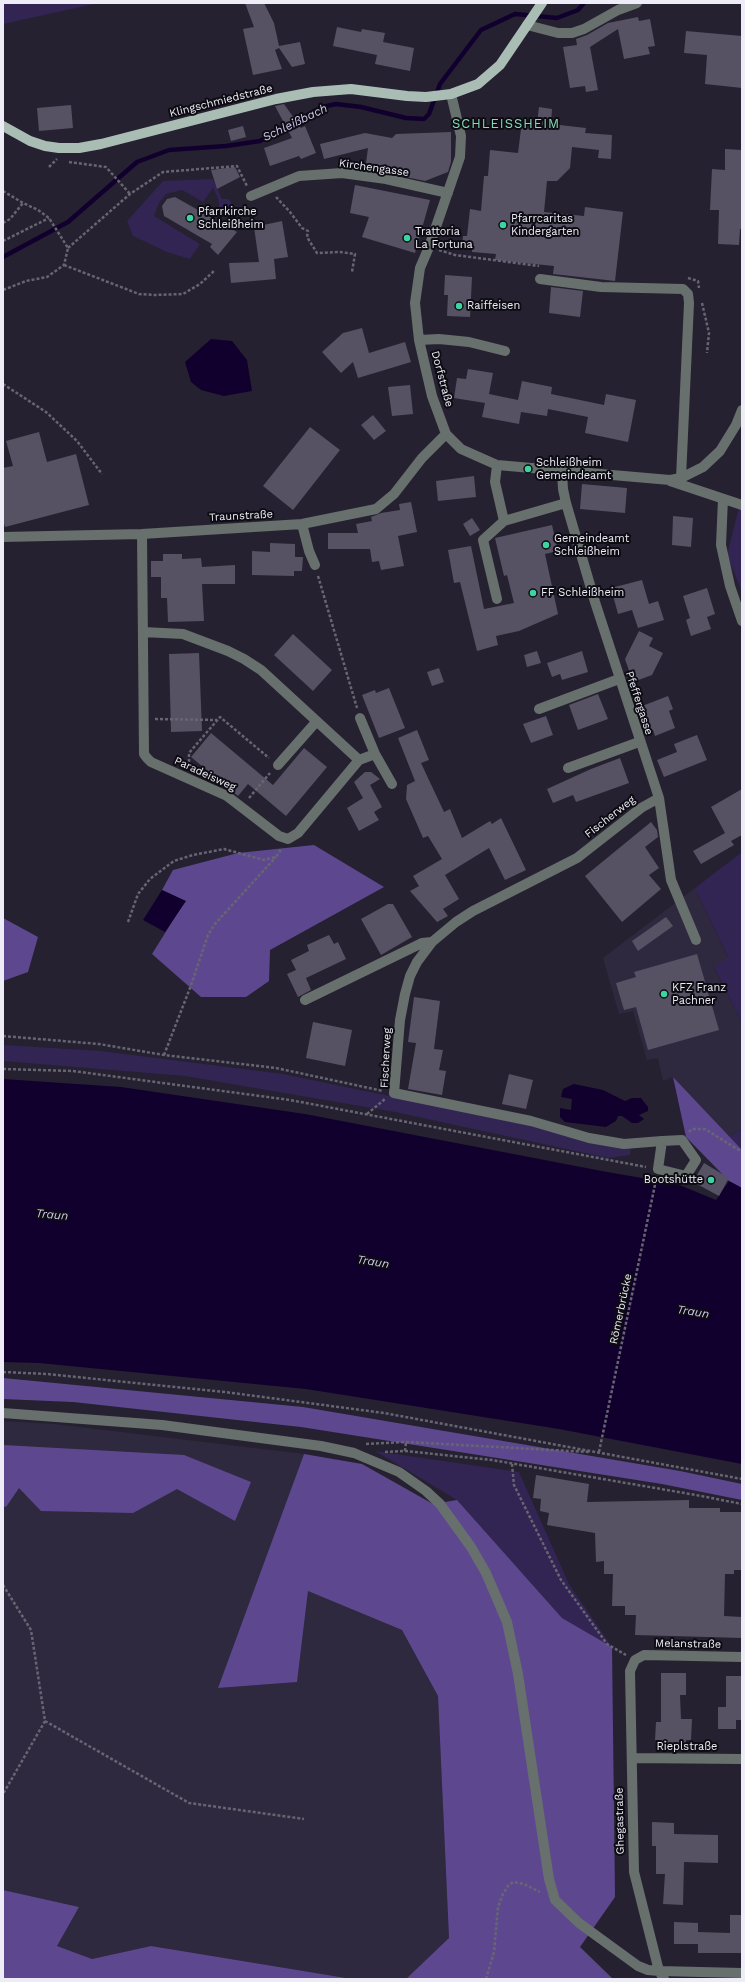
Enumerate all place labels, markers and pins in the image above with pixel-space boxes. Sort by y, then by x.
place label: Pfarrkirche Schleißheim [198,205,264,231]
place label: Pfarrcaritas Kindergarten [511,212,579,238]
marker: Pfarrkirche Schleißheim [185,213,195,223]
marker: Pfarrcaritas Kindergarten [498,220,508,230]
place label: Trattoria La Fortuna [415,225,473,251]
marker: Trattoria La Fortuna [402,233,412,243]
place label: Raiffeisen [467,299,520,313]
marker: Raiffeisen [454,301,464,311]
place label: Schleißheim Gemeindeamt [536,456,611,482]
marker: Schleißheim Gemeindeamt [523,464,533,474]
place label: Gemeindeamt Schleißheim [554,532,629,558]
marker: Gemeindeamt Schleißheim [541,540,551,550]
place label: FF Schleißheim [541,586,624,600]
marker: FF Schleißheim [528,588,538,598]
place label: KFZ Franz Pachner [672,981,726,1007]
marker: KFZ Franz Pachner [659,989,669,999]
place label: Bootshütte [644,1173,703,1187]
marker: Bootshütte [706,1175,716,1185]

